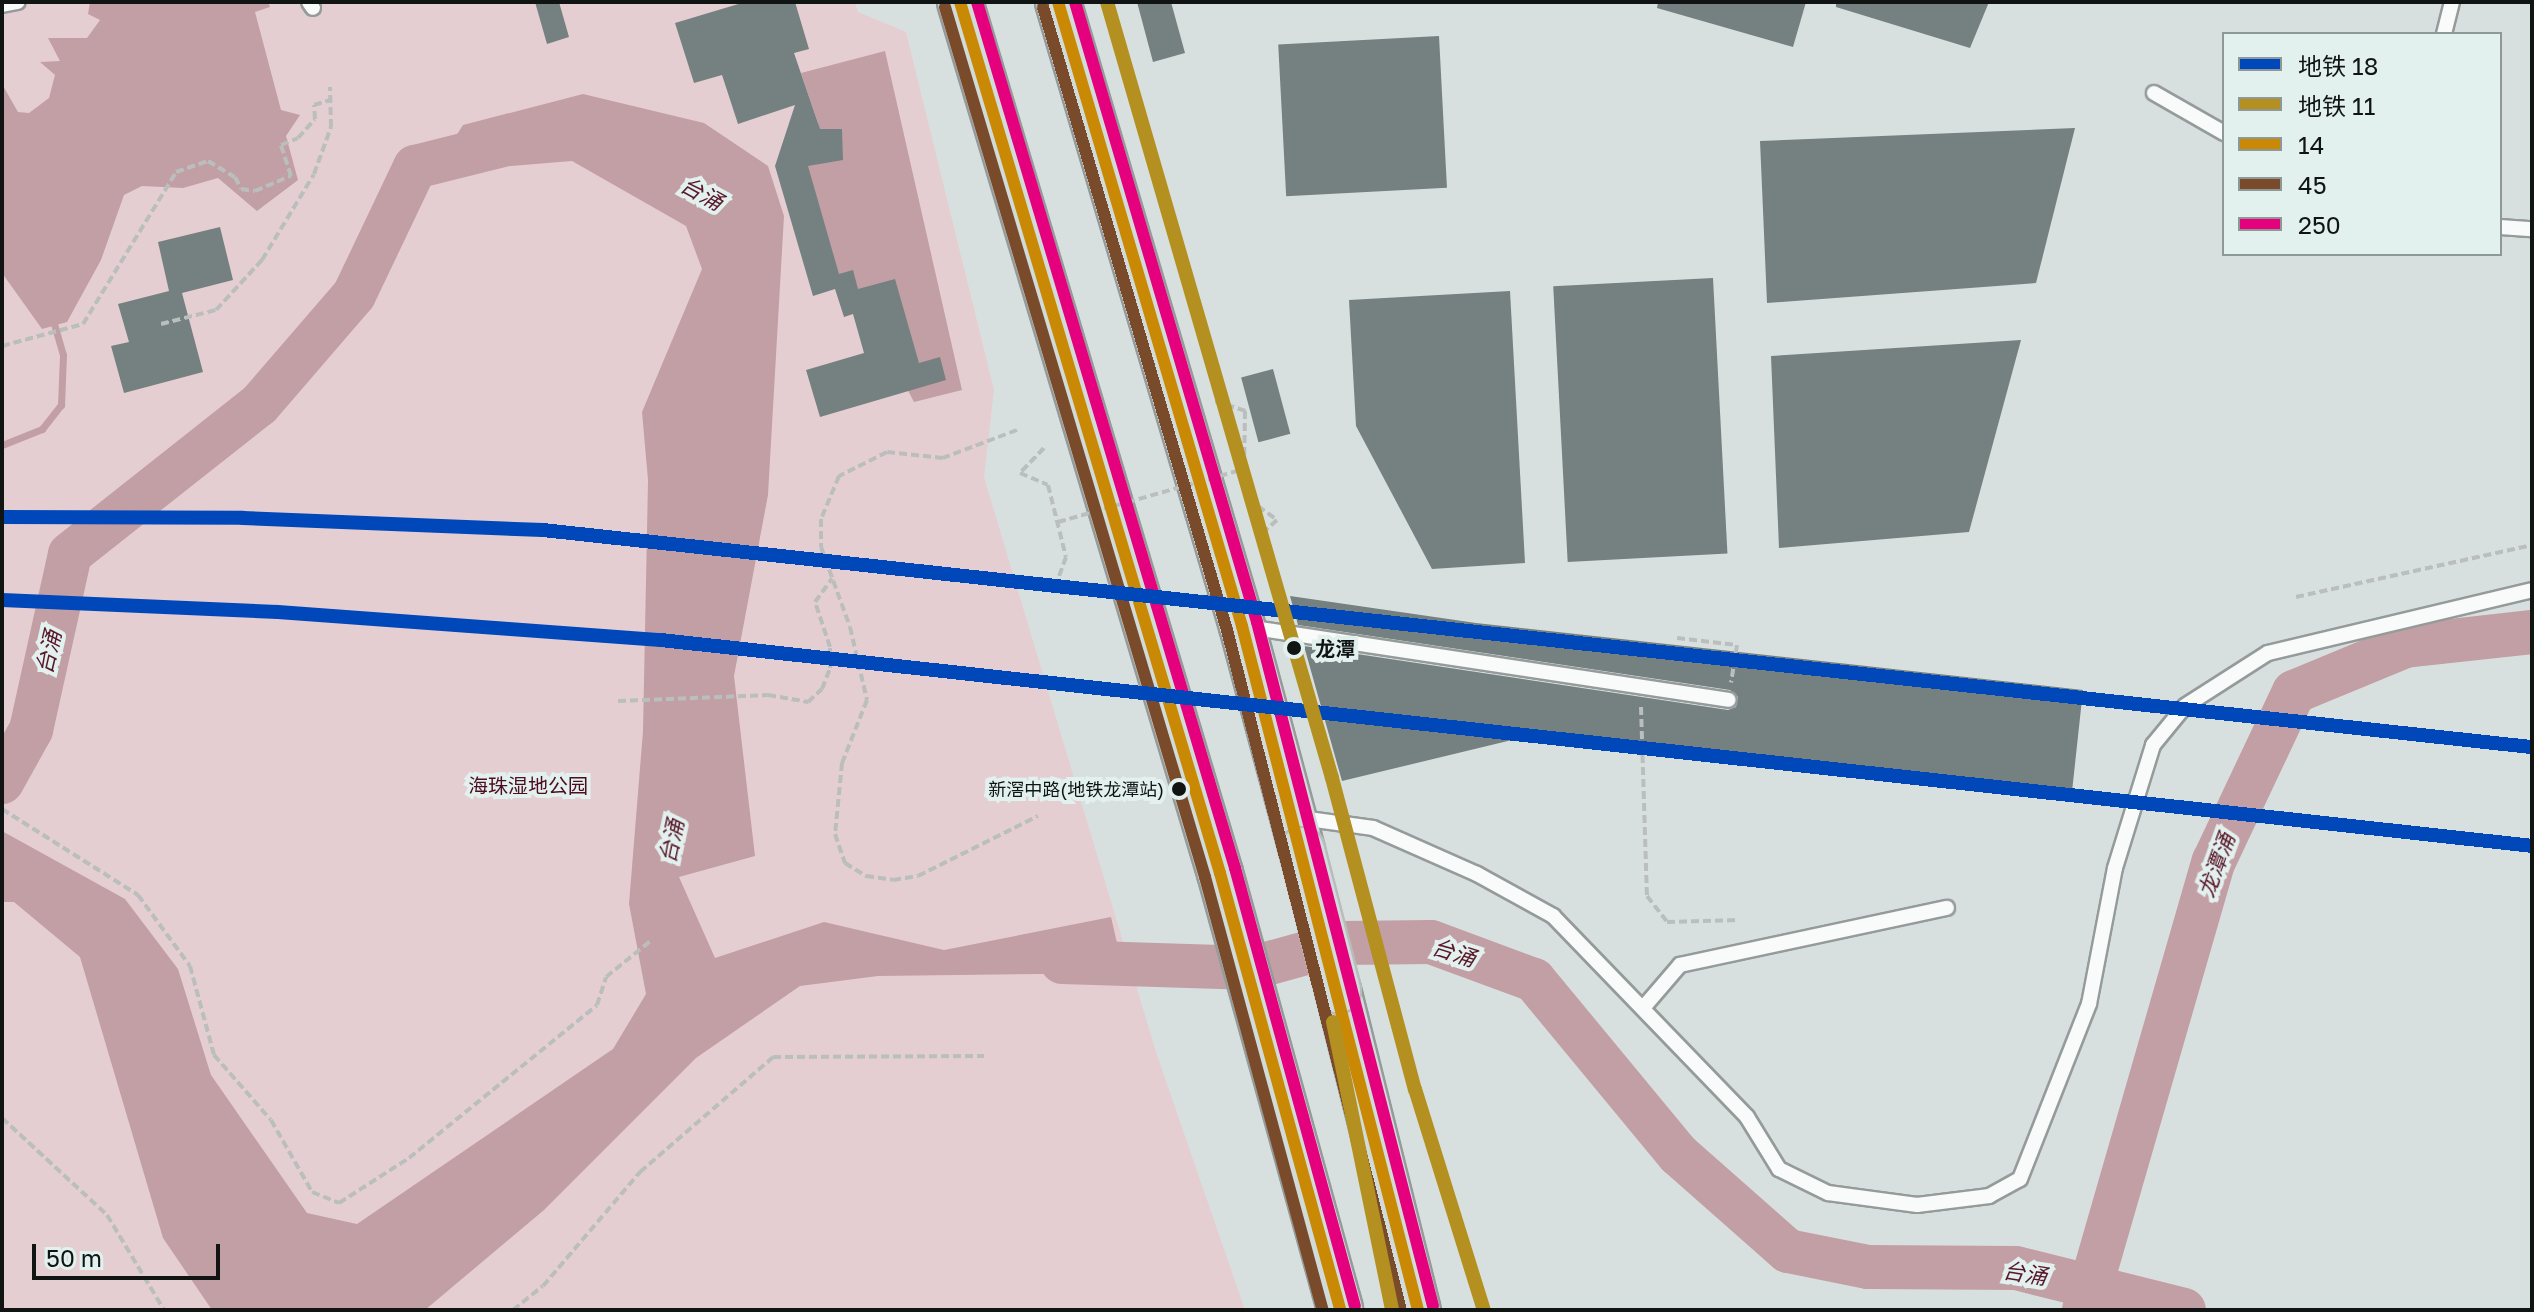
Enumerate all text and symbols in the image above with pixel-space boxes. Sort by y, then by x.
legend [2222,32,2502,256]
text: 地铁 18 [2298,51,2378,80]
text: 地铁 11 [2298,91,2375,120]
text: 14 [2298,130,2324,159]
text: 45 [2298,170,2327,199]
water label: 台涌 [676,171,728,215]
text: 250 [2298,210,2341,239]
water label: 台涌 [30,628,66,676]
marker: 龙潭 [1280,634,1308,662]
place label: 龙潭 [1315,636,1355,660]
park label: 海珠湿地公园 [468,773,588,797]
place label: 新滘中路(地铁龙潭站) [988,778,1164,800]
marker: 新滘中路(地铁龙潭站) [1171,781,1187,797]
water label: 台涌 [654,817,688,865]
water label: 龙潭涌 [2192,829,2240,901]
water label: 台涌 [1429,933,1479,971]
scale bar [36,1228,224,1278]
text: 50 m [46,1243,102,1272]
water label: 台涌 [2001,1257,2049,1289]

